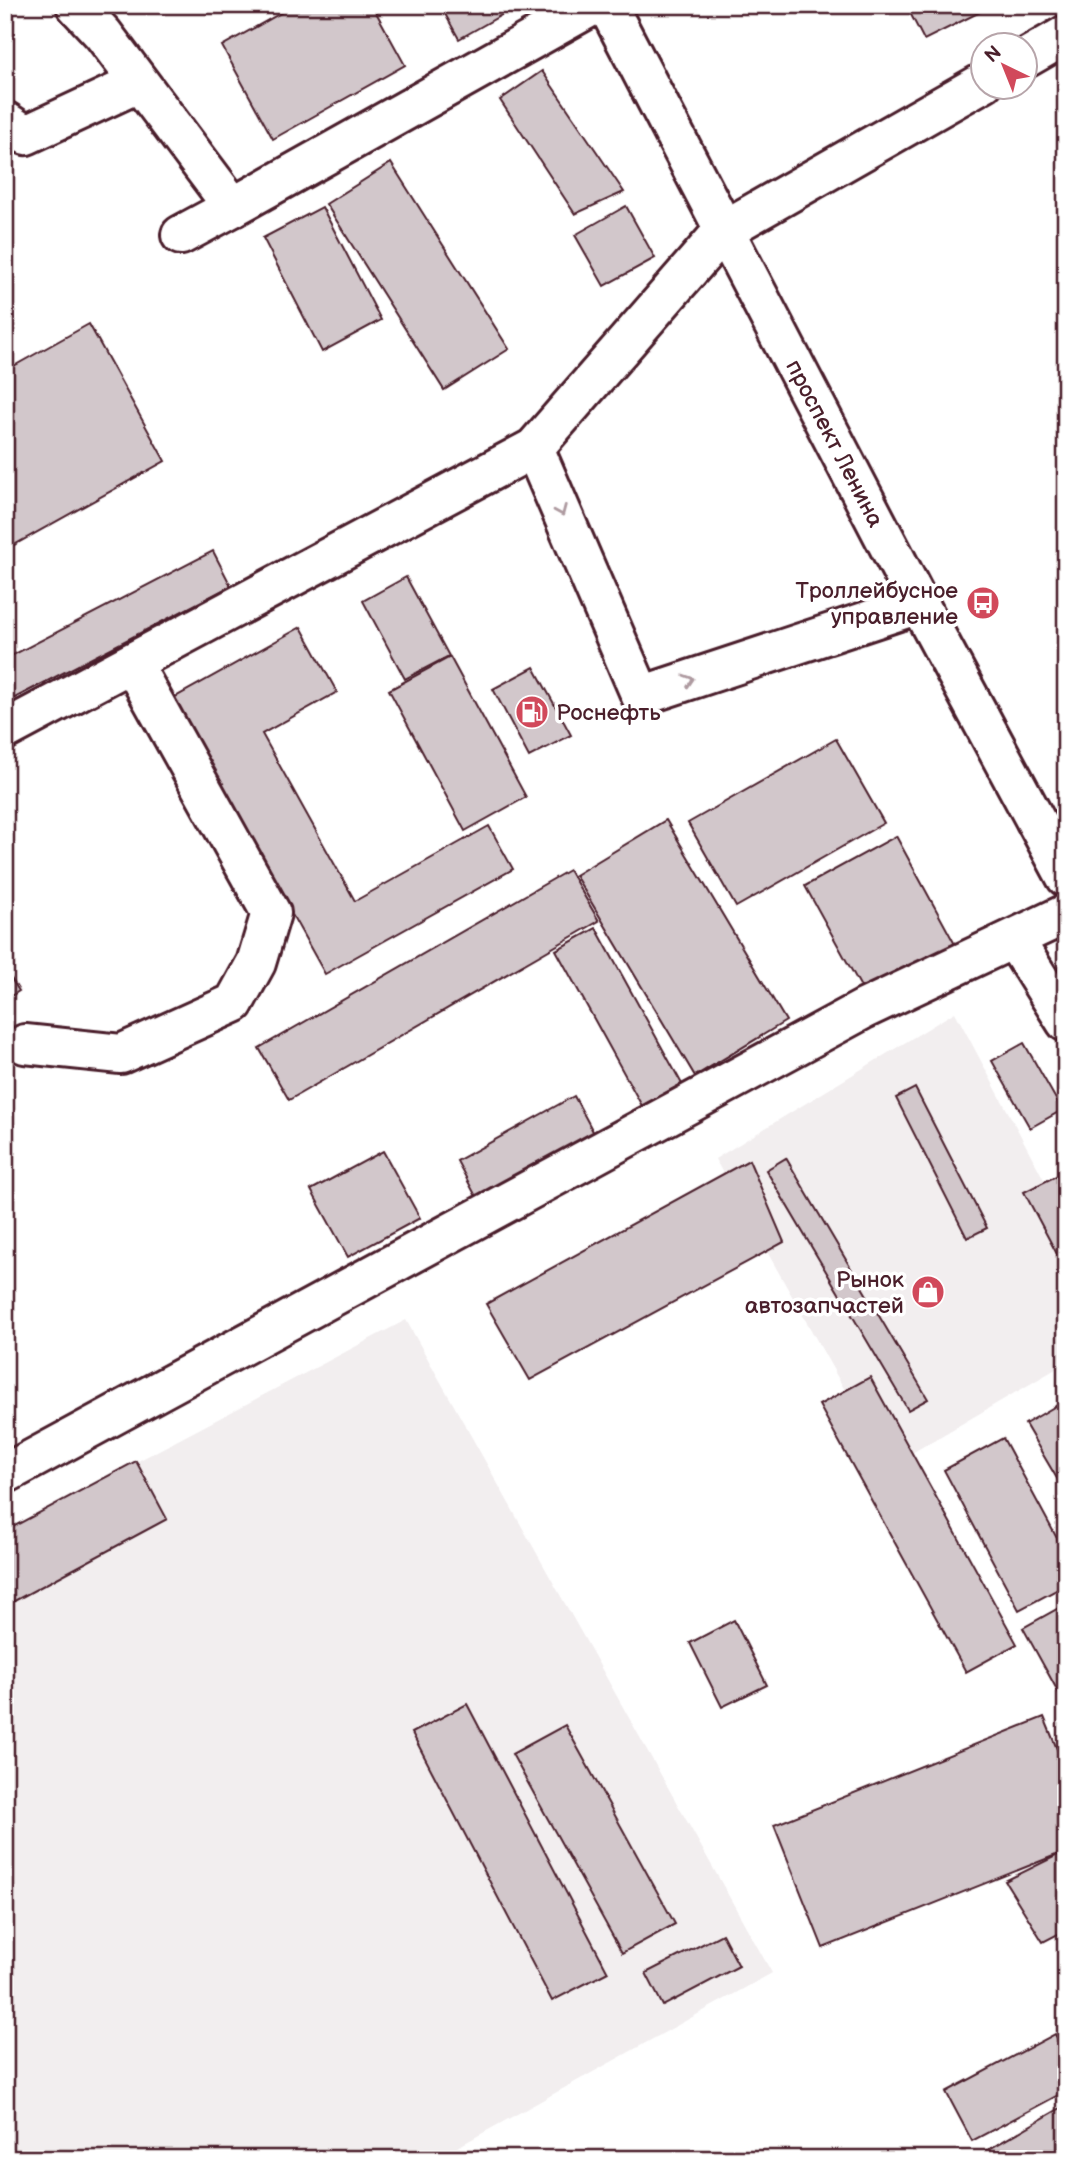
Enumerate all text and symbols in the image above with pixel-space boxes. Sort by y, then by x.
north arrow [970,32,1040,102]
text: N [980,41,1006,68]
street label: проспект Ленина [779,355,890,532]
one-way arrow [553,504,567,516]
place label: Троллейбусное управление [795,577,958,631]
bus stop icon: Троллейбусное управление [964,584,1002,622]
one-way arrow [682,674,695,688]
fuel station icon: Роснефть [513,693,551,731]
place label: Роснефть [556,699,661,727]
place label: Рынок автозапчастей [745,1266,905,1320]
shop icon: Рынок автозапчастей [909,1273,947,1311]

